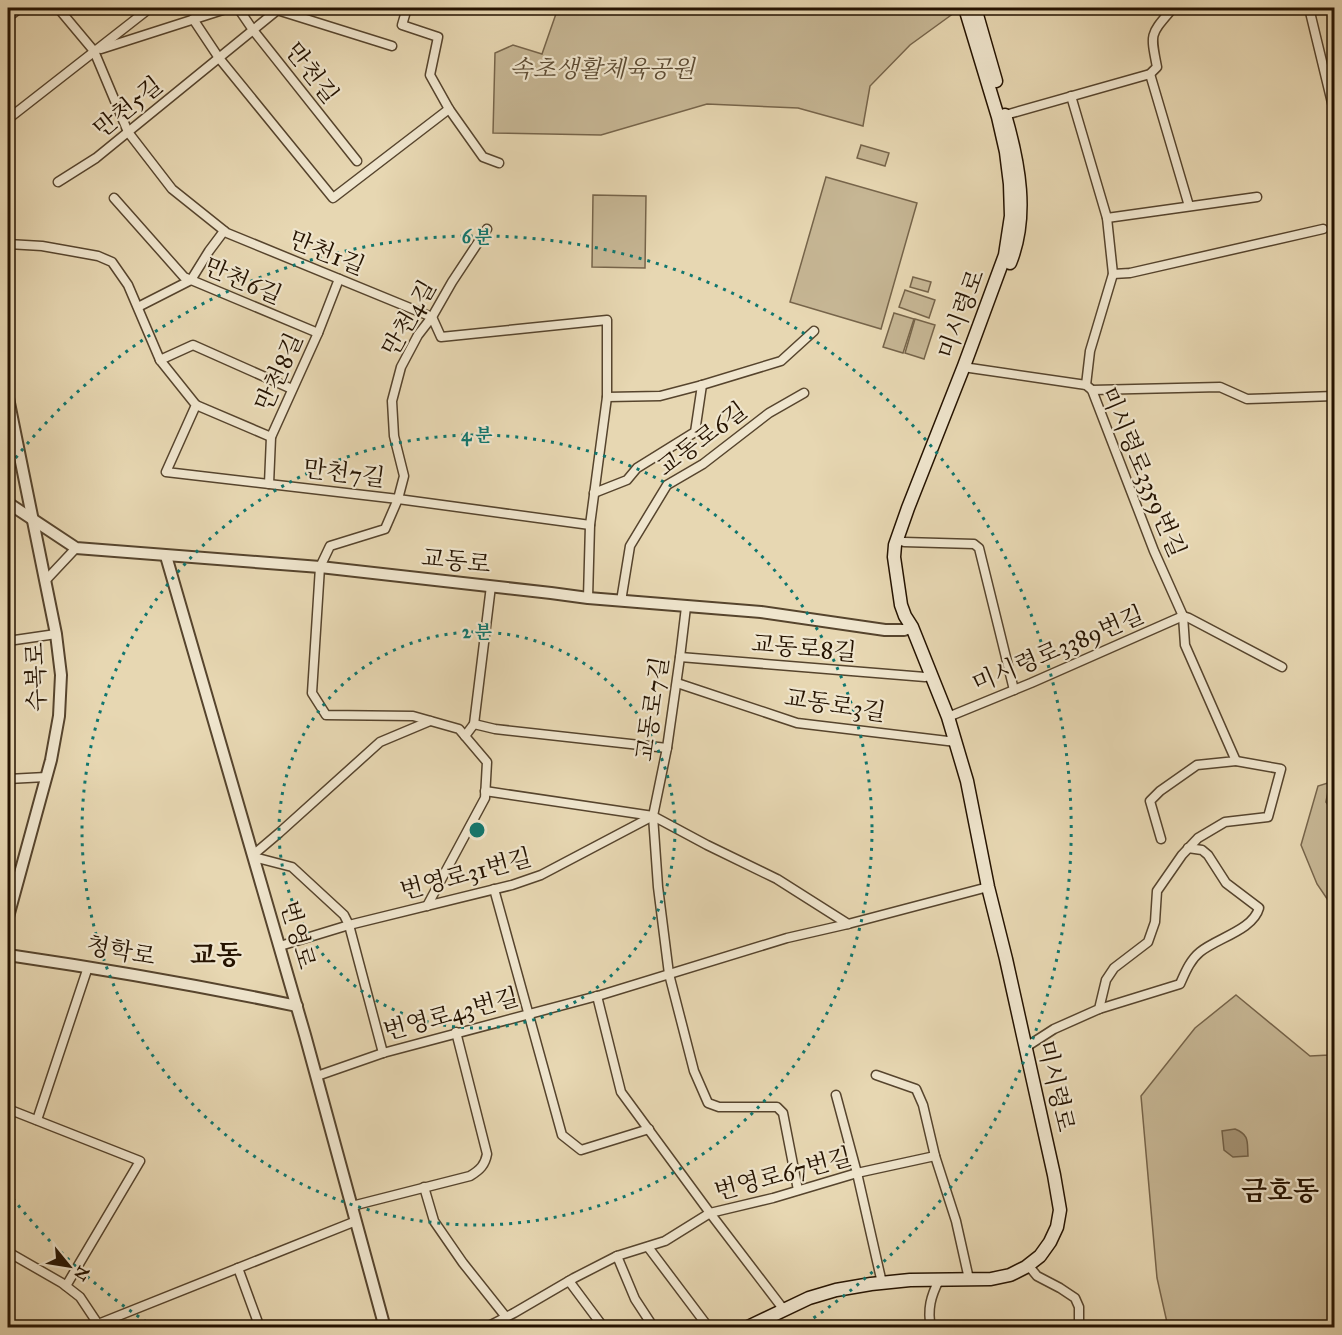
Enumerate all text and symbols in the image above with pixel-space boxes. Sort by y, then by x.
street label: 만천길 [279,36,345,110]
park label: 속초생활체육공원 [509,54,697,84]
street label: 만천5길 [87,70,169,144]
street label: 만천1길 [285,224,369,282]
text: 6 분 [462,226,493,248]
street label: 만천6길 [199,251,287,311]
street label: 미시령로 [931,265,991,363]
street label: 만천4길 [375,275,443,361]
street label: 만천8길 [249,328,309,416]
street label: 미시령로3359번길 [1094,382,1192,562]
street label: 교동로6길 [651,395,753,483]
text: 4 분 [461,424,493,447]
street label: 만천7길 [301,453,387,493]
street label: 교동로 [420,542,492,580]
street label: 미시령로3389번길 [967,599,1149,699]
text: 2 분 [462,621,493,643]
street label: 교동로8길 [750,628,858,668]
street label: 수복로 [20,642,52,712]
street label: 교동로7길 [629,655,675,763]
street label: 교동로3길 [782,682,888,728]
centre of rings [467,820,487,840]
street label: 번영로31번길 [397,842,535,906]
street label: 번영로 [274,897,322,973]
street label: 청학로 [84,930,158,972]
district label: 교동 [190,938,242,971]
street label: 번영로43번길 [380,982,522,1046]
street label: 미시령로 [1031,1037,1081,1135]
street label: 번영로67번길 [711,1141,855,1207]
district label: 금호동 [1241,1174,1319,1207]
north arrow [39,1236,99,1296]
text: N [70,1263,93,1284]

